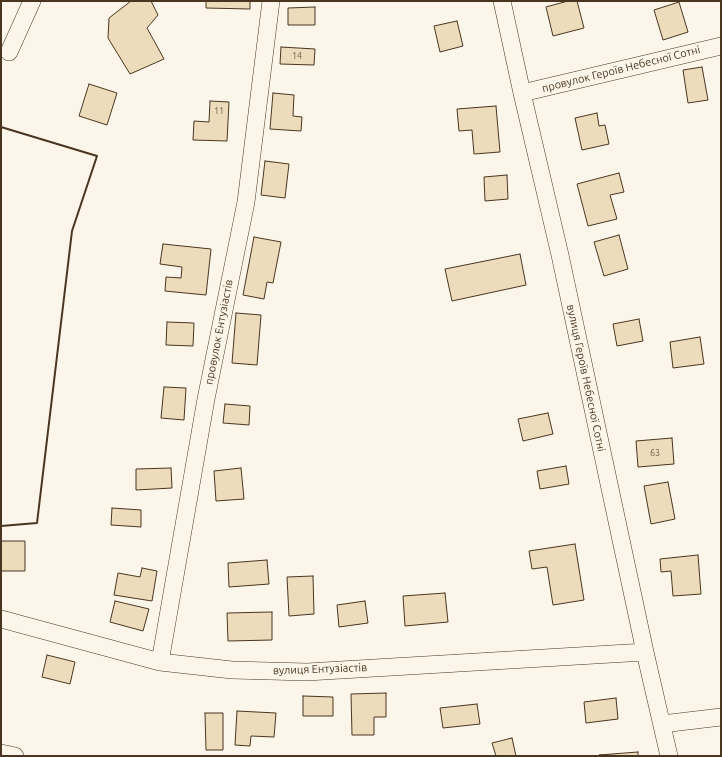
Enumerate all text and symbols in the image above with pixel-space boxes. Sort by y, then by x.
street label: провулок Героїв Небесної Сотні [541,43,701,95]
house number: 14 [292,51,302,61]
house number: 11 [214,106,224,116]
street label: провулок Ентузіастів [202,278,236,386]
street label: вулиця Героїв Небесної Сотні [564,303,608,453]
house number: 63 [650,448,660,458]
street label: вулиця Ентузіастів [273,661,367,677]

